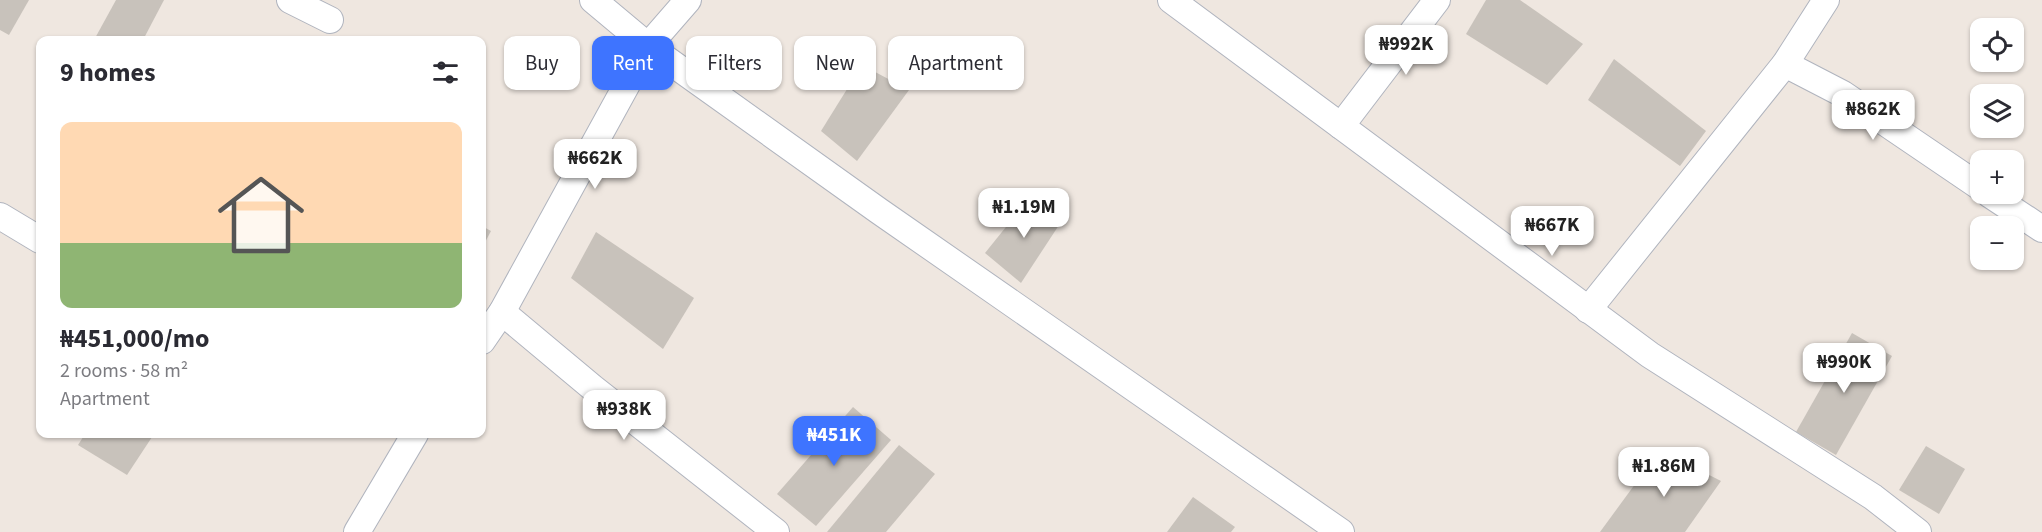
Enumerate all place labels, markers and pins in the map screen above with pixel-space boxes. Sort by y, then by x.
pin: ₦992K [1364,25,1448,76]
pin: ₦862K [1831,90,1915,141]
pin: ₦662K [553,139,637,190]
pin: ₦1.19M [975,188,1073,239]
pin: ₦667K [1510,206,1594,257]
pin: ₦990K [1802,343,1886,394]
pin: ₦938K [582,390,666,441]
pin: ₦451K [792,416,876,467]
pin: ₦1.86M [1615,447,1713,498]

